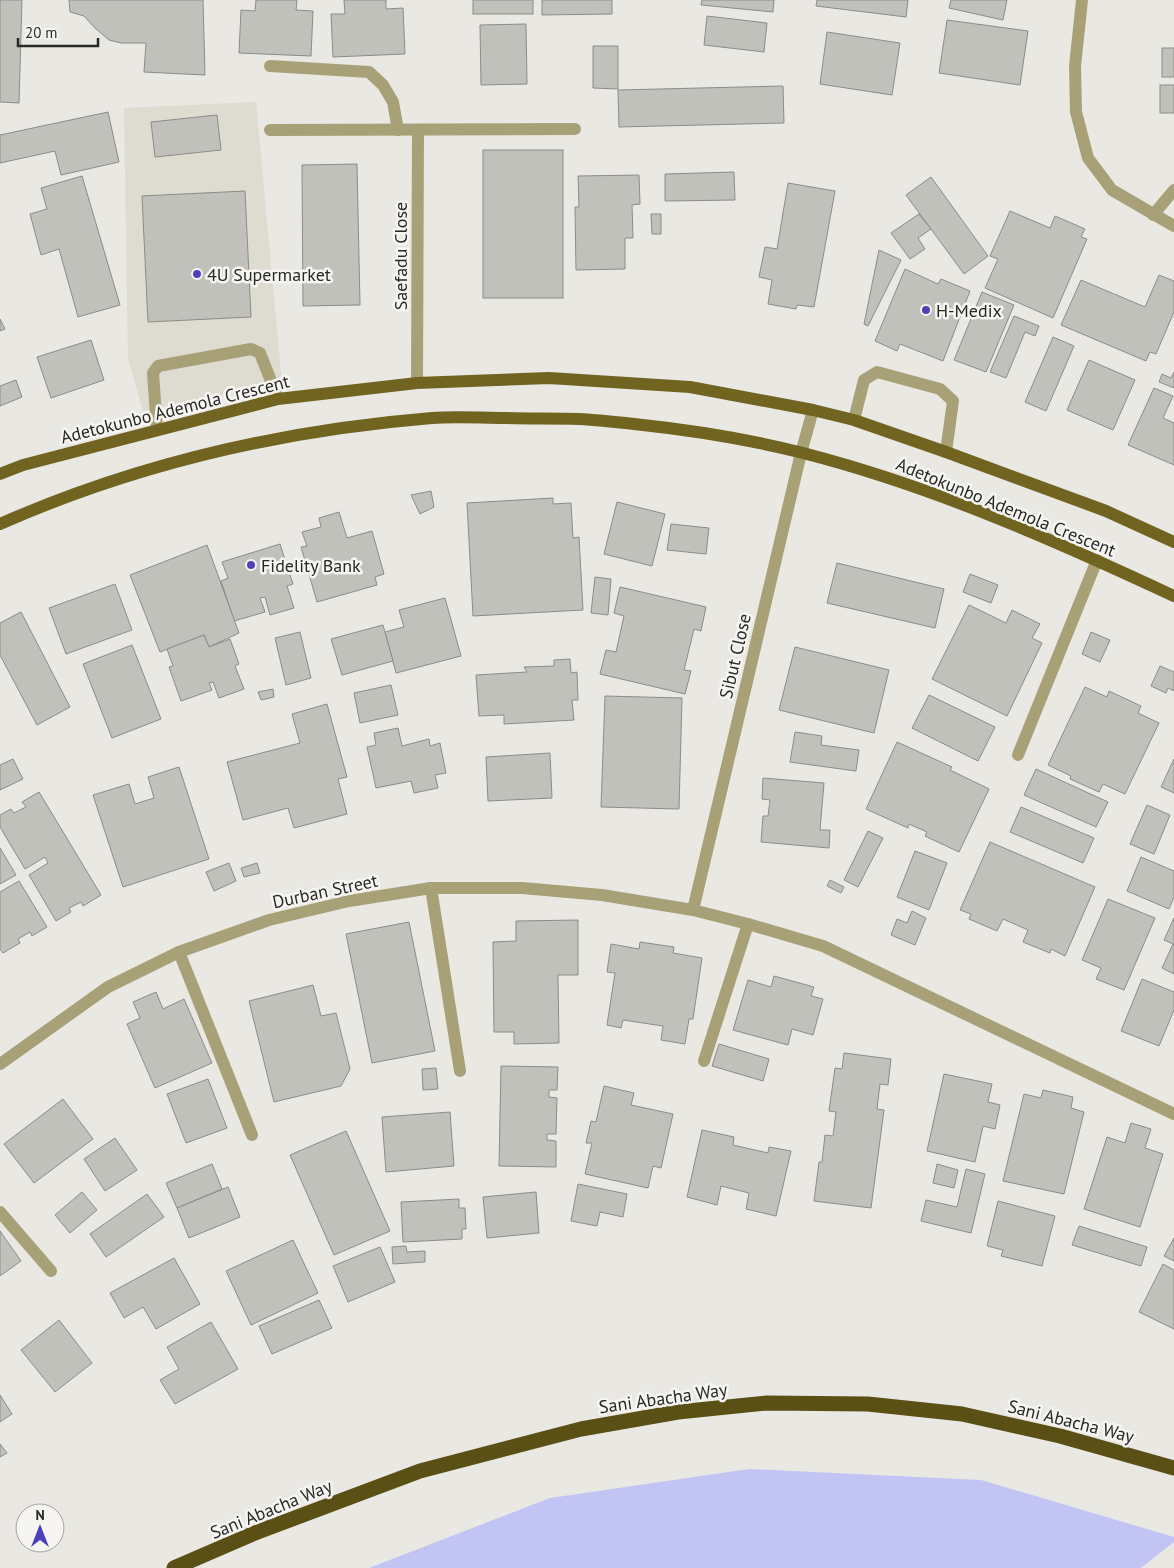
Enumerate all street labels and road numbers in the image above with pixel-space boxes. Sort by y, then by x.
street label: Saefadu Close [389,202,412,310]
street label: Adetokunbo Ademola Crescent [58,369,292,449]
street label: Adetokunbo Ademola Crescent [893,452,1119,562]
street label: Sibut Close [714,611,756,701]
street label: Durban Street [270,869,380,913]
street label: Sani Abacha Way [597,1378,729,1418]
street label: Sani Abacha Way [1005,1394,1137,1448]
street label: Sani Abacha Way [207,1474,336,1544]

